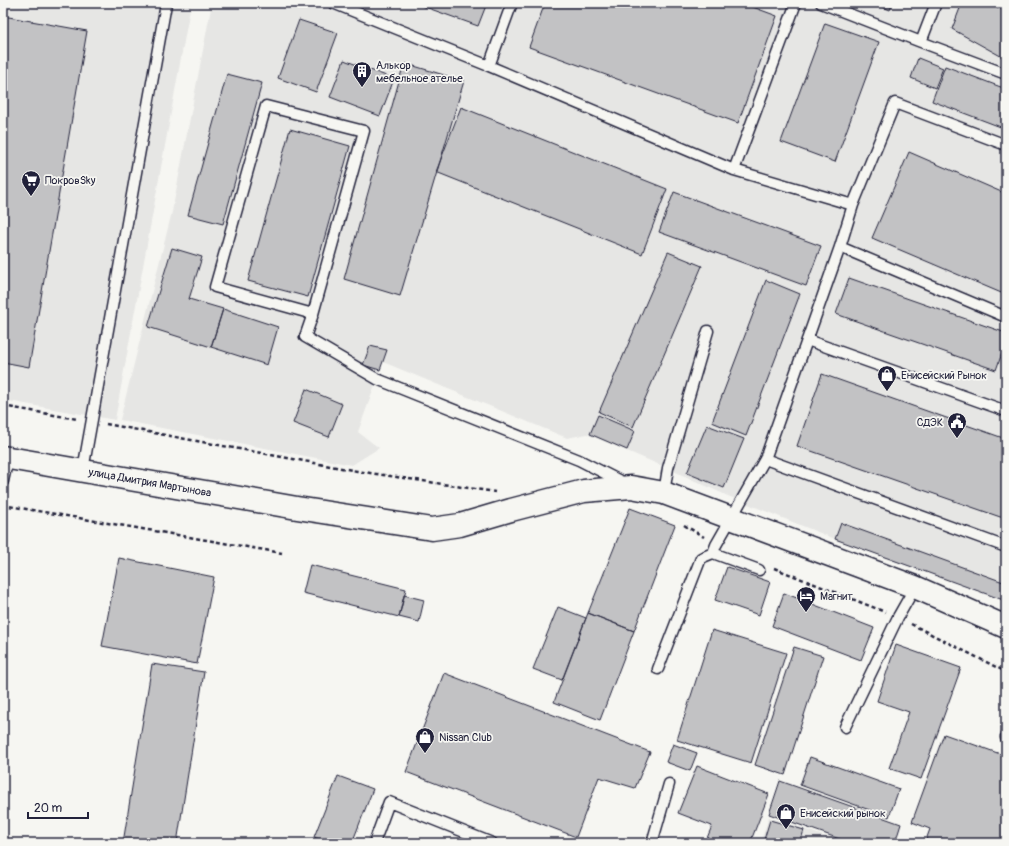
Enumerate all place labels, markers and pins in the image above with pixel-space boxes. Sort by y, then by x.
place label: Алькор мебельное ателье [376,59,463,85]
building icon: Алькор мебельное ателье [351,60,373,88]
supermarket icon: ПокровSky [20,169,42,197]
place label: ПокровSky [45,174,96,187]
shop icon: Енисейский Рынок [876,364,898,392]
place label: Енисейский Рынок [901,369,987,382]
public building icon: СДЭК [946,411,968,439]
place label: СДЭК [917,416,943,429]
hotel icon: Магнит [795,585,817,613]
place label: Магнит [820,590,853,603]
shop icon: Nissan Club [414,726,436,754]
place label: Nissan Club [439,731,492,744]
shop icon: Енисейский рынок [775,802,797,830]
place label: Енисейский рынок [800,807,886,820]

